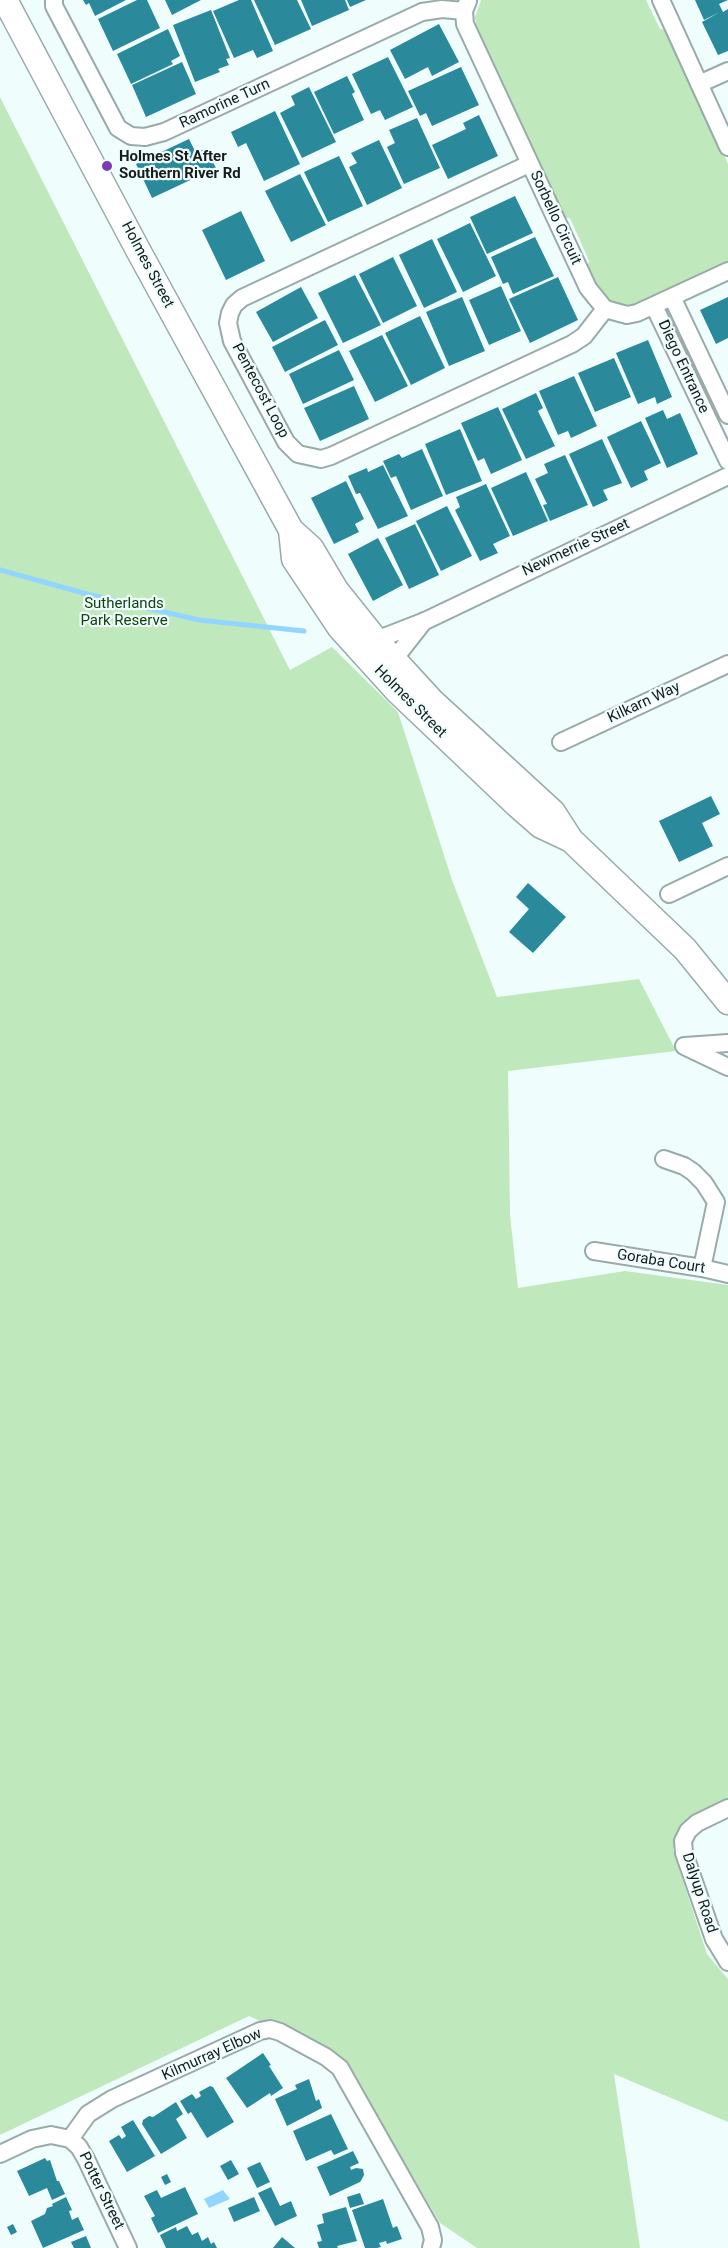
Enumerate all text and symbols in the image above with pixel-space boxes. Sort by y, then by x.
street label: Ramorine Turn [177,75,273,133]
place label: Holmes St After Southern River Rd [119,148,241,183]
marker: Holmes St After Southern River Rd [100,159,114,173]
street label: Sorbello Circuit [525,168,585,268]
street label: Holmes Street [117,219,177,311]
street label: Diego Entrance [654,317,712,417]
street label: Pentecost Loop [227,340,293,442]
street label: Newmerrie Street [520,515,632,581]
park label: Sutherlands Park Reserve [80,595,168,630]
street label: Holmes Street [370,662,450,742]
street label: Kilkarn Way [605,678,683,728]
street label: Goraba Court [616,1246,706,1278]
street label: Dalyup Road [678,1850,720,1936]
street label: Kilmurray Elbow [159,2025,265,2085]
street label: Potter Street [74,2149,128,2233]

